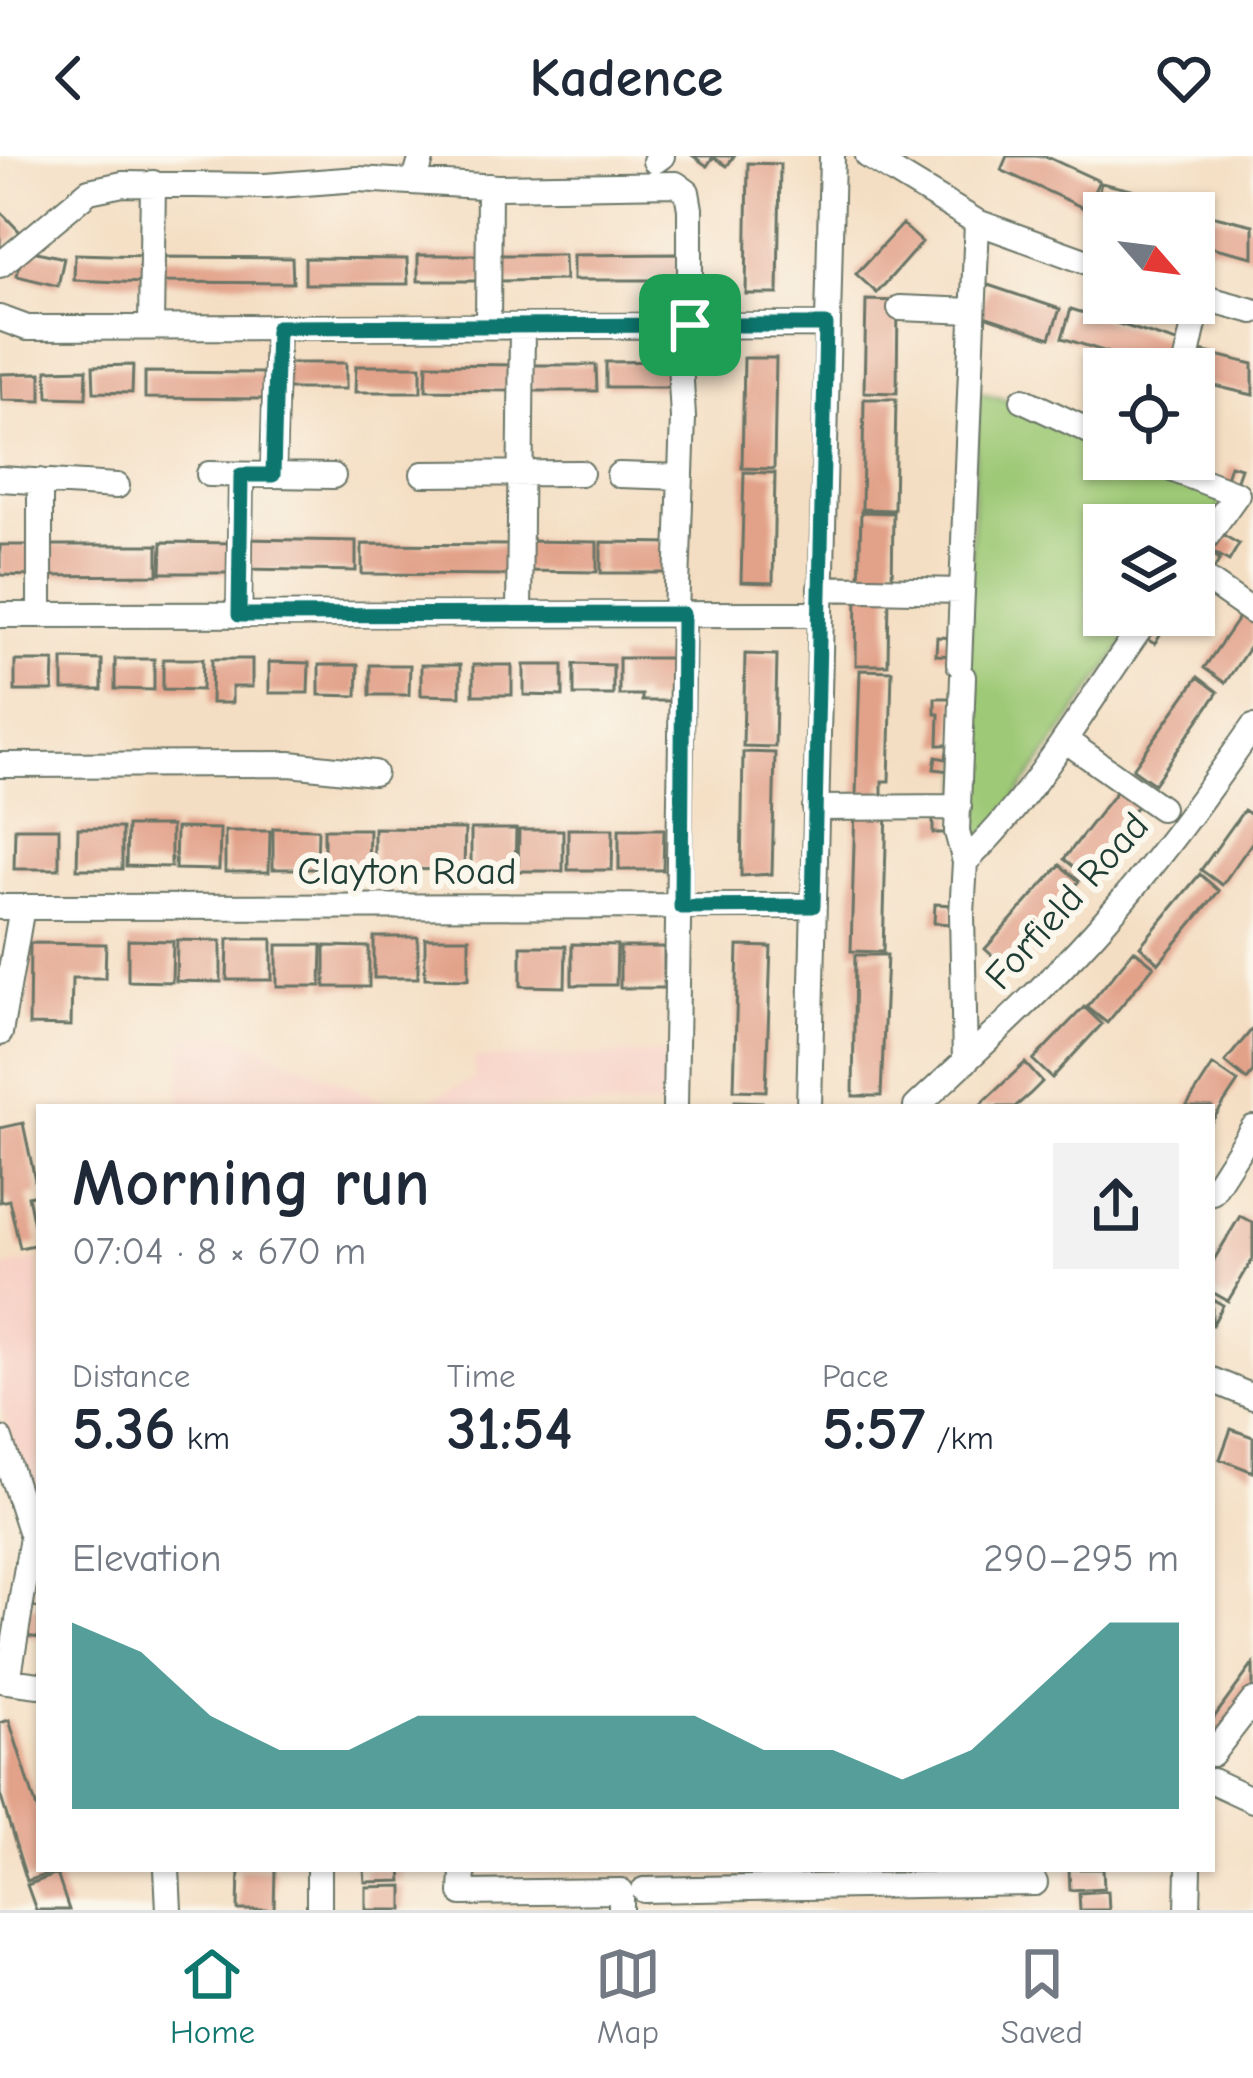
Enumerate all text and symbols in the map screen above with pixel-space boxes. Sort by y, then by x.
icon: back [36,45,102,111]
icon: heart [1151,45,1217,111]
text: Kadence [530,47,723,110]
north arrow [1083,192,1215,324]
map controls [1083,192,1215,636]
pin [639,274,741,376]
icon: arrive [657,292,723,358]
button: locate [1083,348,1215,480]
button: layers [1083,504,1215,636]
street label: Forfield Road [976,803,1158,999]
street label: Clayton Road [297,849,517,894]
button: share [1053,1143,1179,1269]
text: Morning run [72,1146,430,1222]
text: 07:04 · 8 × 670 m [72,1229,366,1274]
text: Distance [72,1357,190,1395]
text: Time [447,1357,516,1395]
text: Pace [822,1357,889,1395]
text: 5.36 [72,1395,176,1464]
text: 31:54 [447,1395,573,1464]
text: 5:57 [822,1395,925,1464]
text: km [176,1419,230,1457]
text: /km [925,1419,994,1457]
text: Elevation [72,1536,221,1581]
text: 290–295 m [983,1536,1179,1581]
tab: Home [170,1941,255,2051]
tab: Map [595,1941,661,2051]
tab: Saved [1001,1941,1083,2051]

